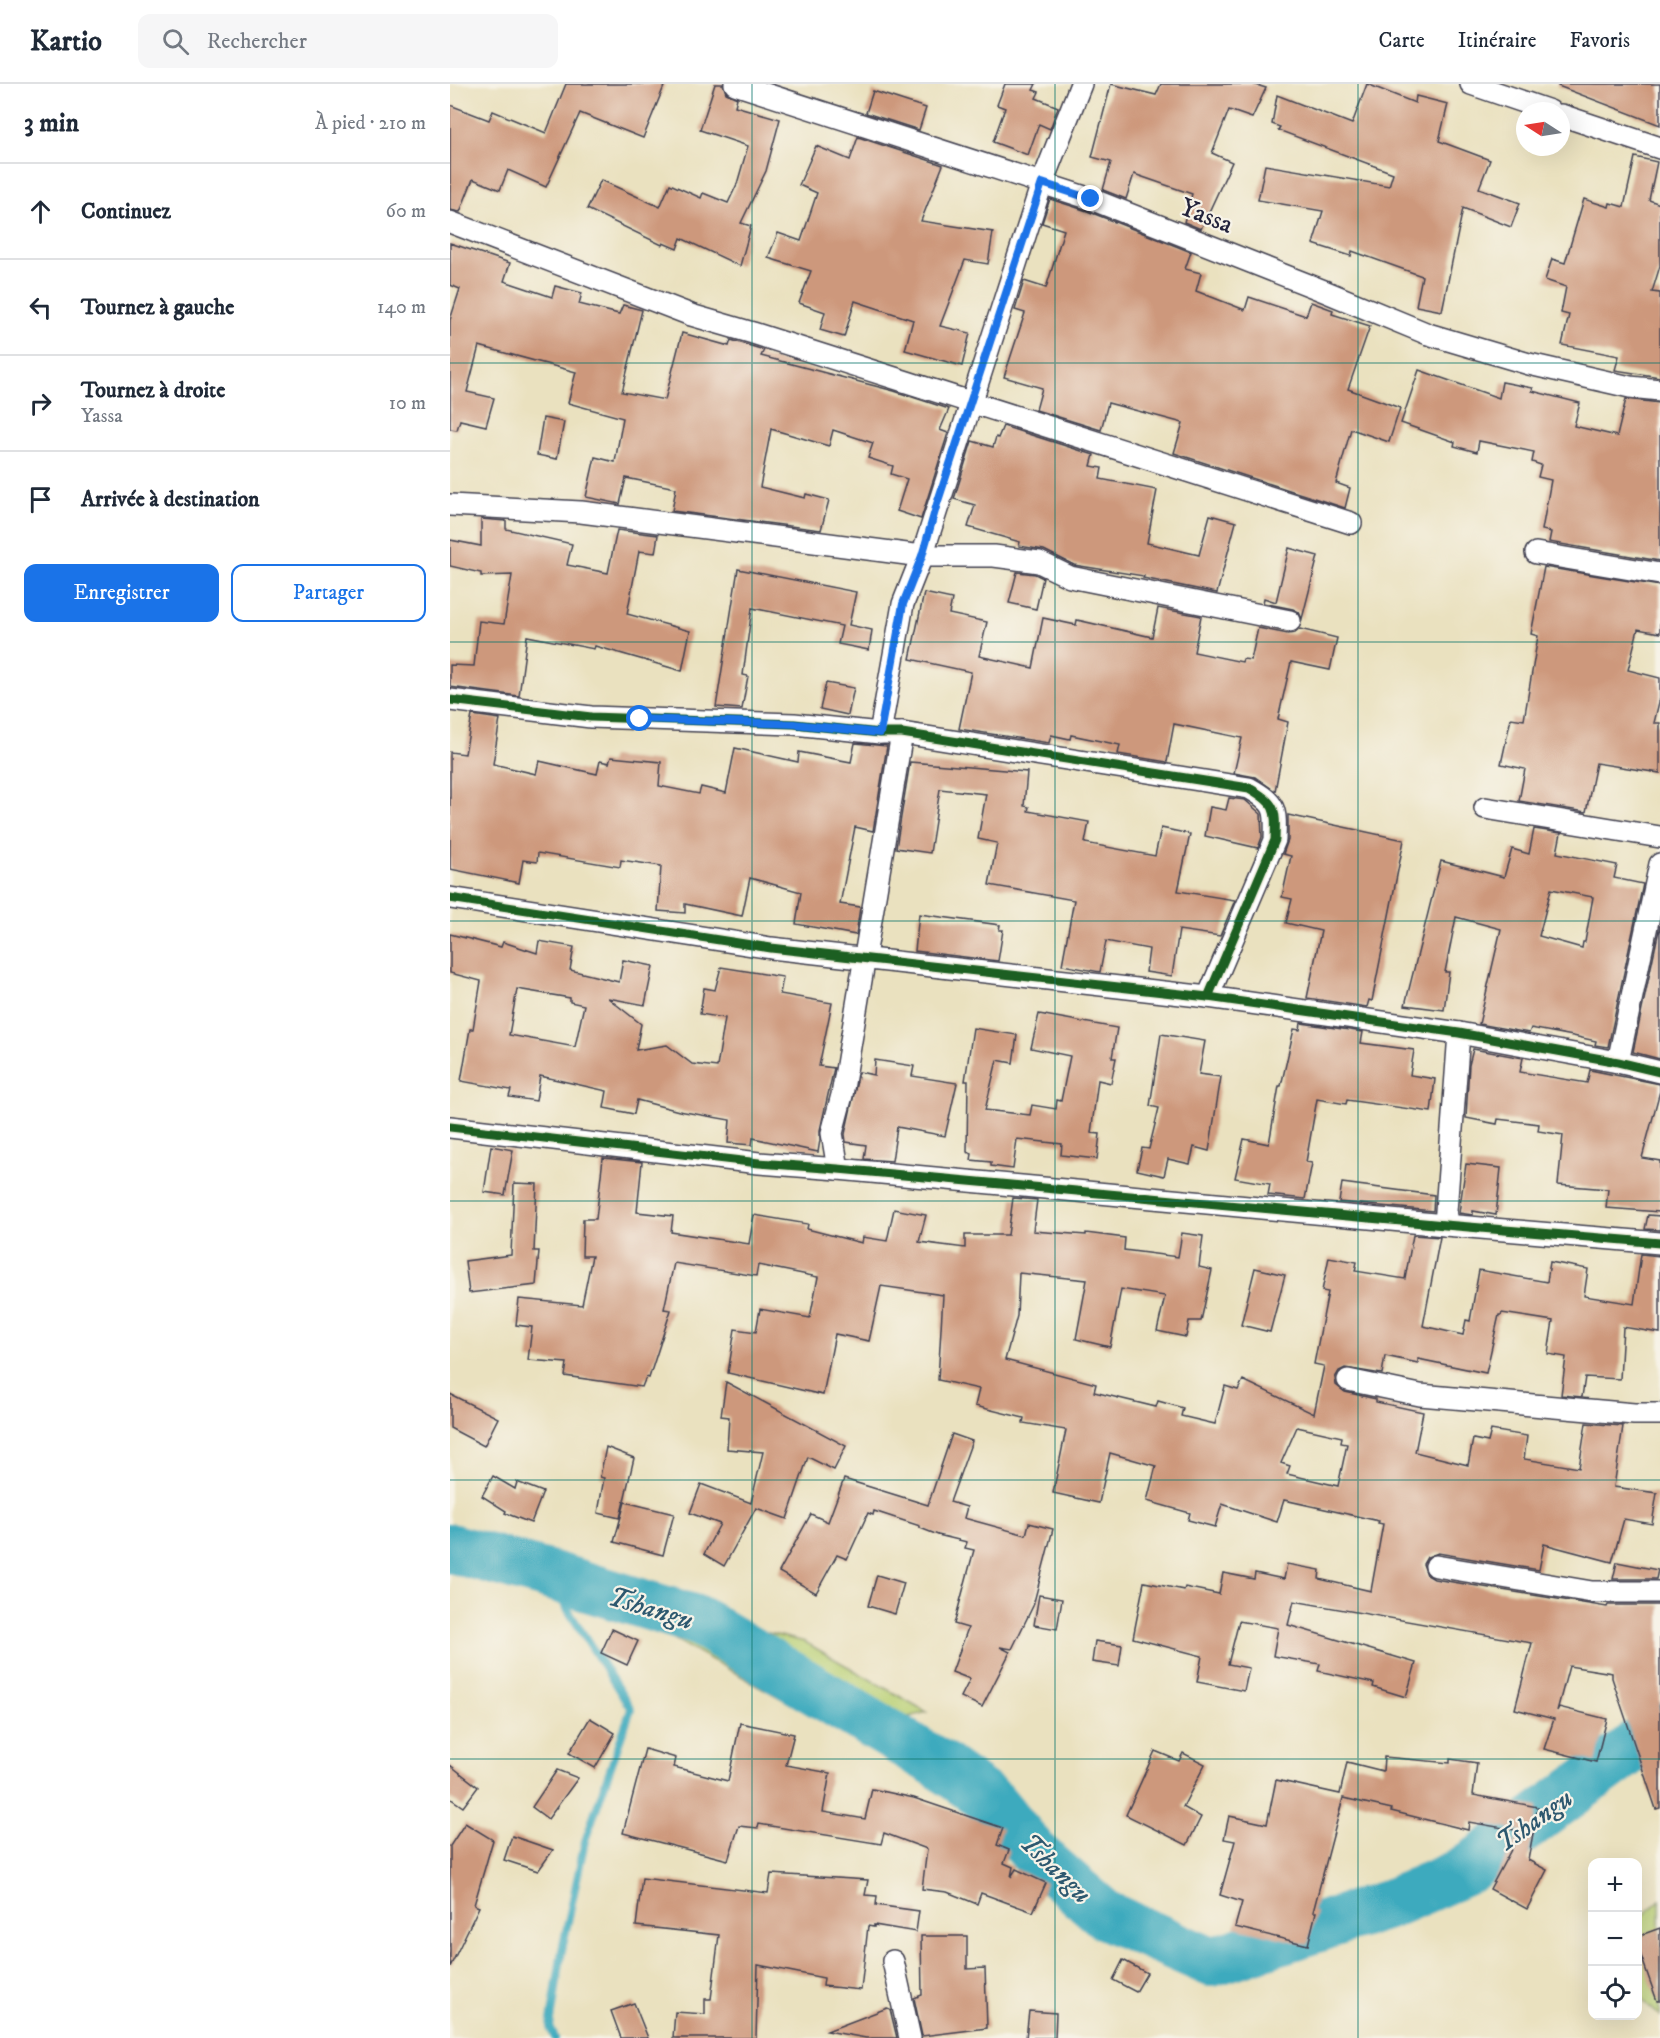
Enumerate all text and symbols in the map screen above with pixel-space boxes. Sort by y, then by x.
search box [138,14,558,68]
text: Kartio [30,24,102,59]
icon: search [159,25,192,58]
text: Rechercher [207,28,307,55]
text: Carte [1379,28,1425,54]
text: Itinéraire [1458,28,1536,54]
text: Favoris [1569,28,1630,54]
north arrow [1516,102,1570,156]
text: 3 min [24,107,79,140]
text: À pied · 210 m [315,111,426,136]
route end [1077,185,1103,211]
street label: Yassa [1175,191,1238,242]
icon: ahead [24,195,57,228]
text: Continuez [81,198,171,225]
text: 60 m [386,199,426,224]
icon: left [24,291,57,324]
text: Tournez à gauche [81,294,234,321]
text: 140 m [377,295,426,320]
text: Tournez à droite [81,377,225,404]
icon: right [24,387,57,420]
text: 10 m [389,391,426,416]
text: Yassa [81,404,123,429]
icon: arrive [24,483,57,516]
text: Arrivée à destination [81,486,260,513]
button: Enregistrer [24,564,219,622]
button: Partager [231,564,426,622]
route start [626,705,652,731]
water label: Tshangu [604,1580,697,1638]
water label: Tshangu [1489,1781,1580,1860]
water label: Tshangu [1012,1826,1098,1911]
map controls [1588,1858,1642,2020]
button: + [1588,1858,1642,1912]
button: − [1588,1912,1642,1966]
button: locate [1588,1966,1642,2020]

